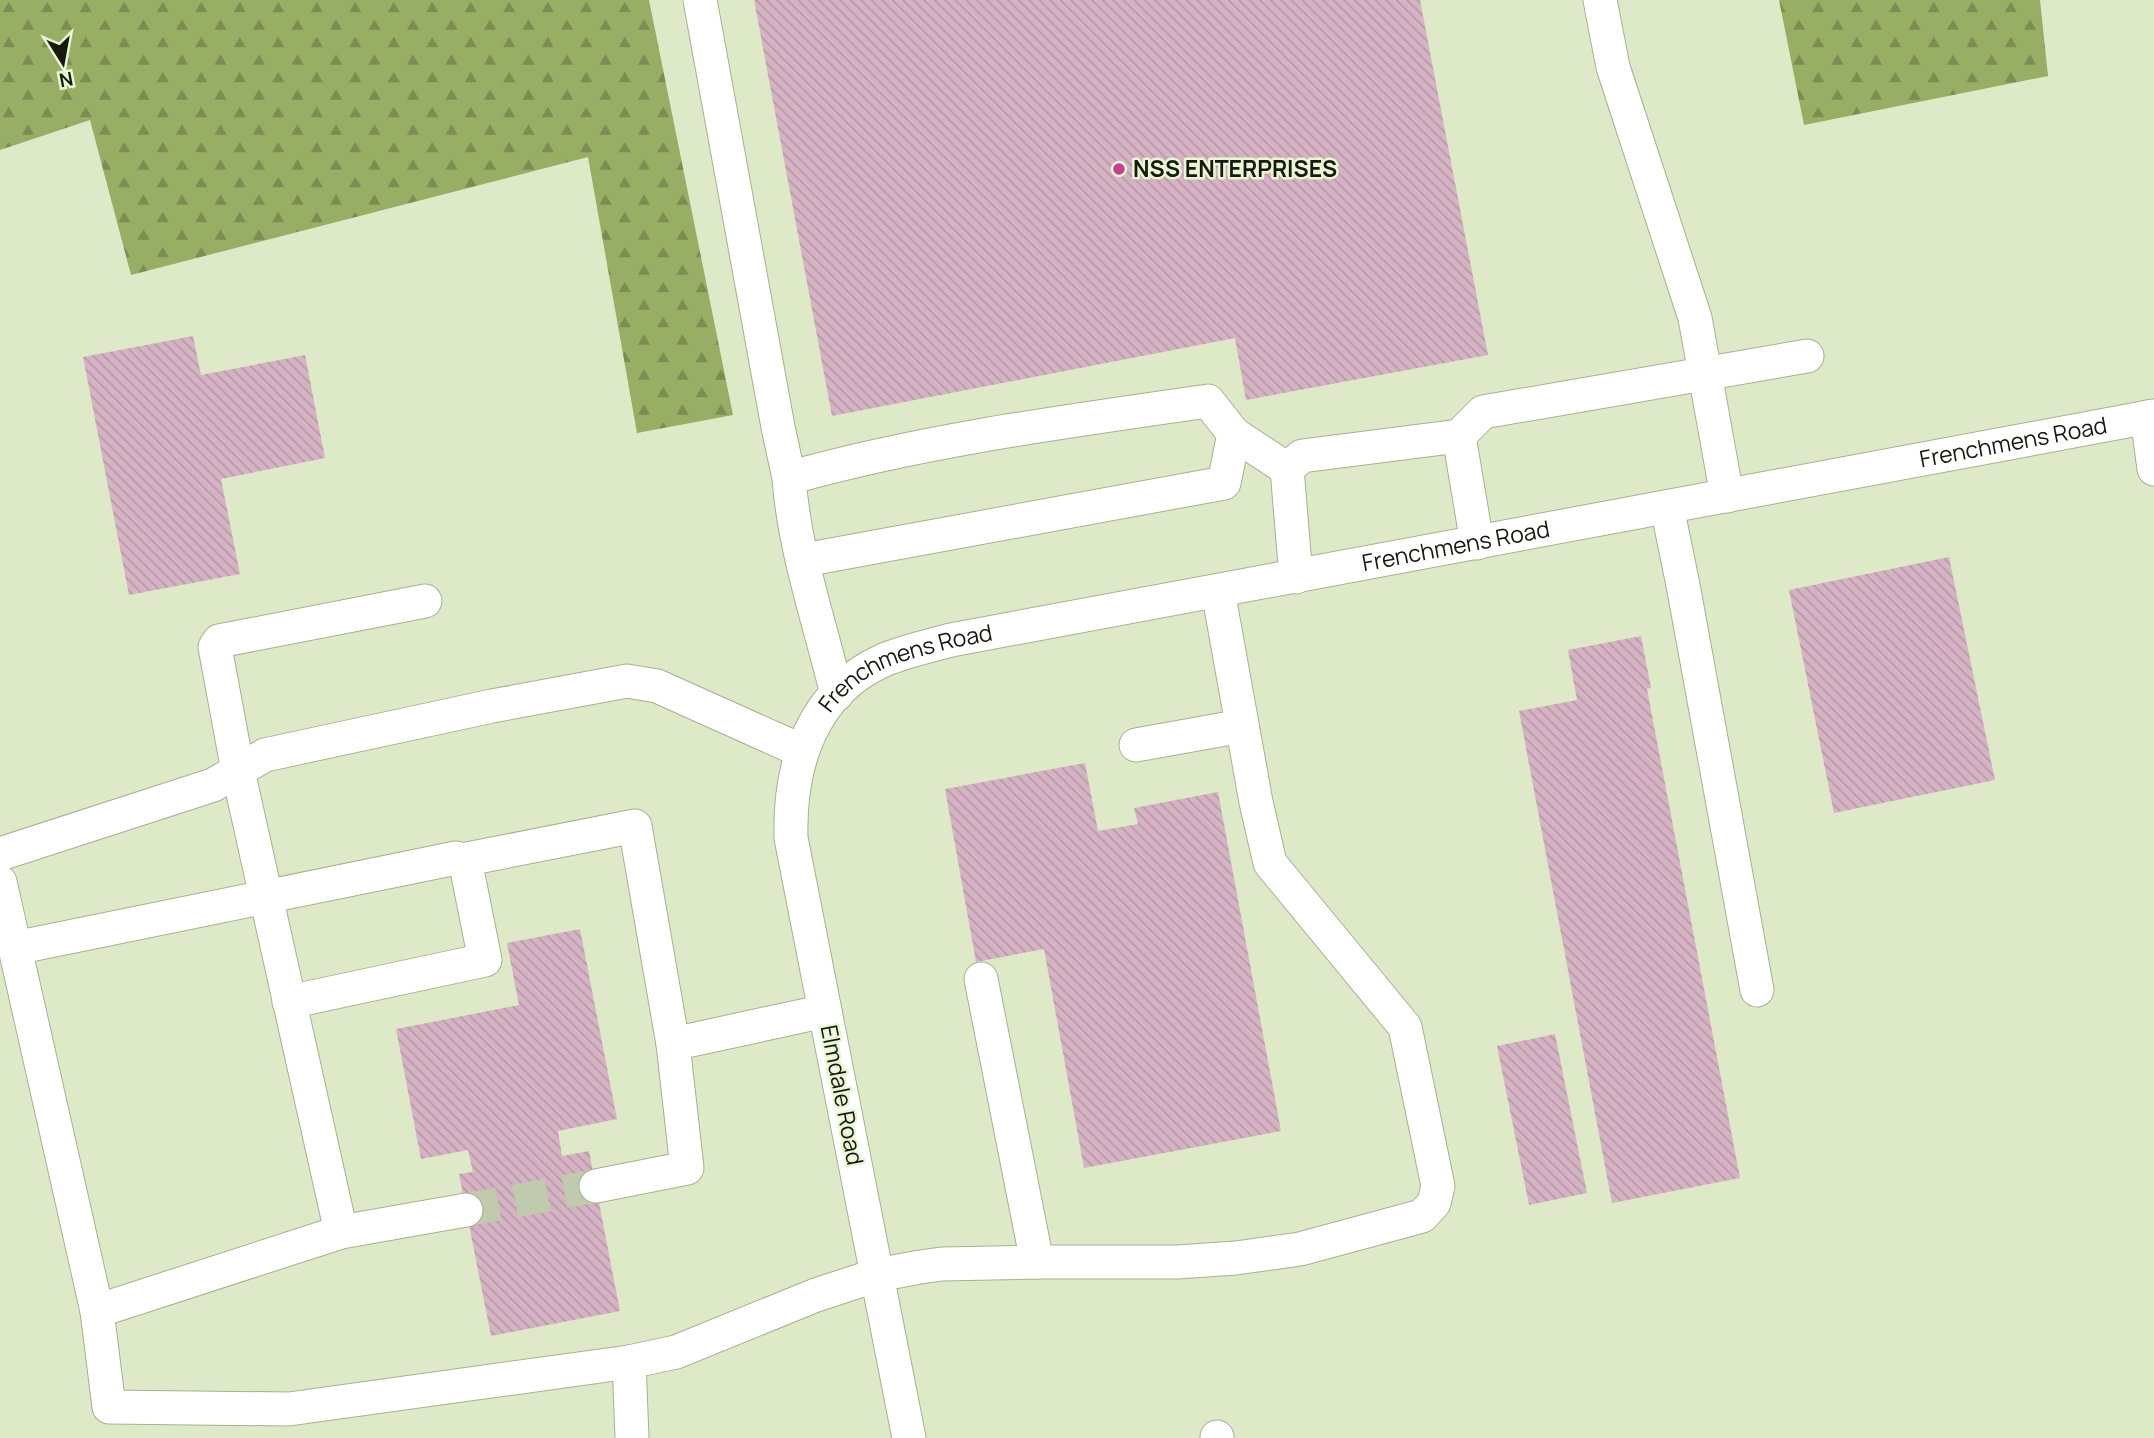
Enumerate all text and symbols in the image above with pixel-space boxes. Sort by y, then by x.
north arrow [28,28,98,98]
text: N [57,66,75,94]
place label: NSS ENTERPRISES [1133,152,1337,184]
marker: NSS ENTERPRISES [1111,161,1127,177]
street label: Frenchmens Road [1917,408,2110,474]
street label: Frenchmens Road [1359,512,1552,578]
street label: Frenchmens Road [810,616,995,718]
street label: Elmdale Road [814,1022,872,1168]

